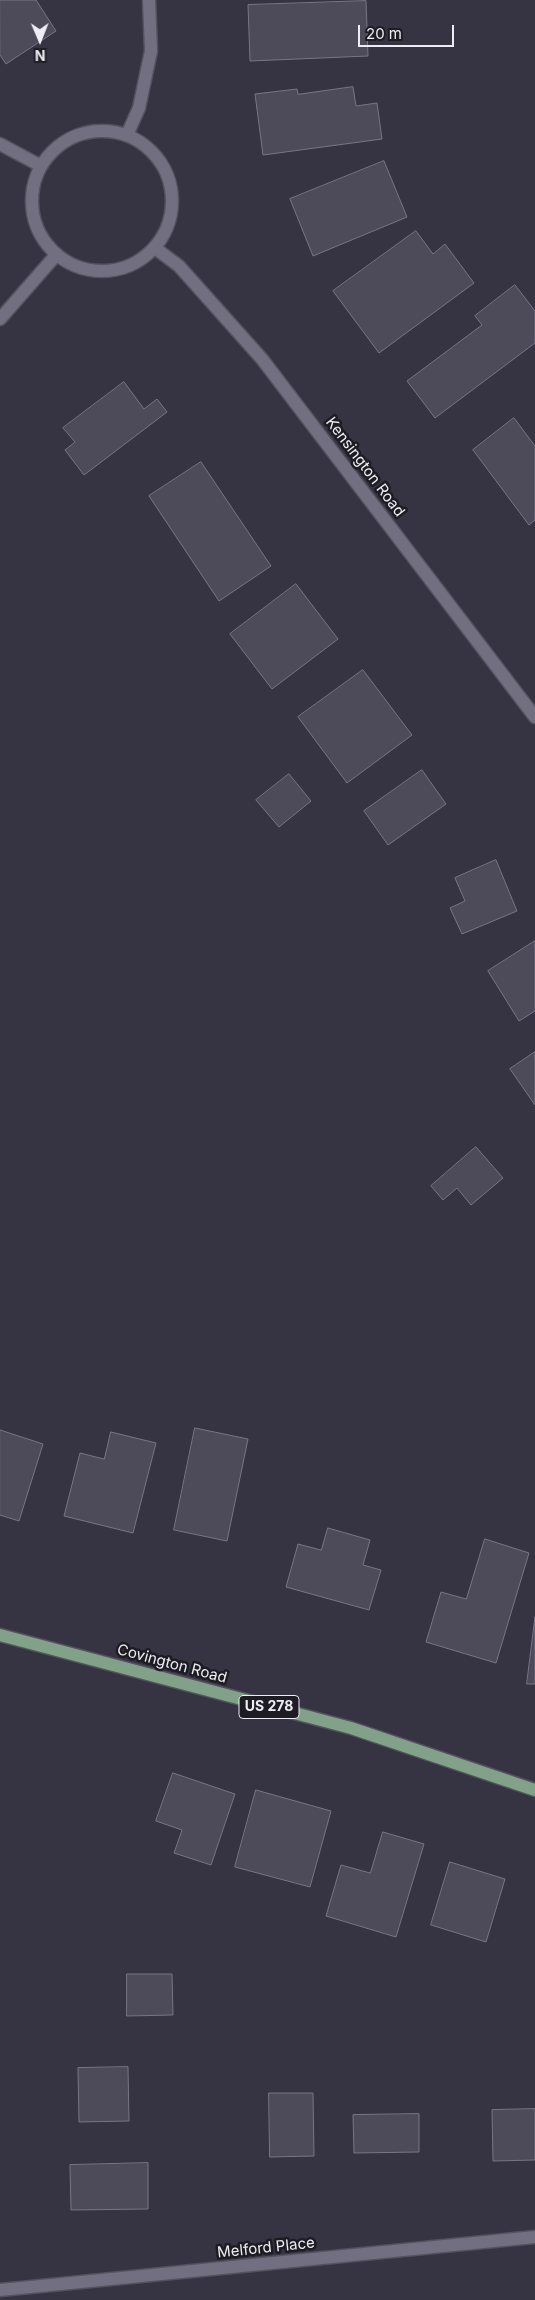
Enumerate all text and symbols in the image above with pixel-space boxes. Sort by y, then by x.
north arrow [15,15,65,65]
scale bar [360,15,456,47]
text: 20 m [366,24,402,43]
text: N [35,47,46,64]
street label: Kensington Road [322,414,408,520]
street label: Covington Road [115,1641,229,1687]
road number: US 278 [239,1695,299,1718]
street label: Melford Place [216,2234,316,2262]

